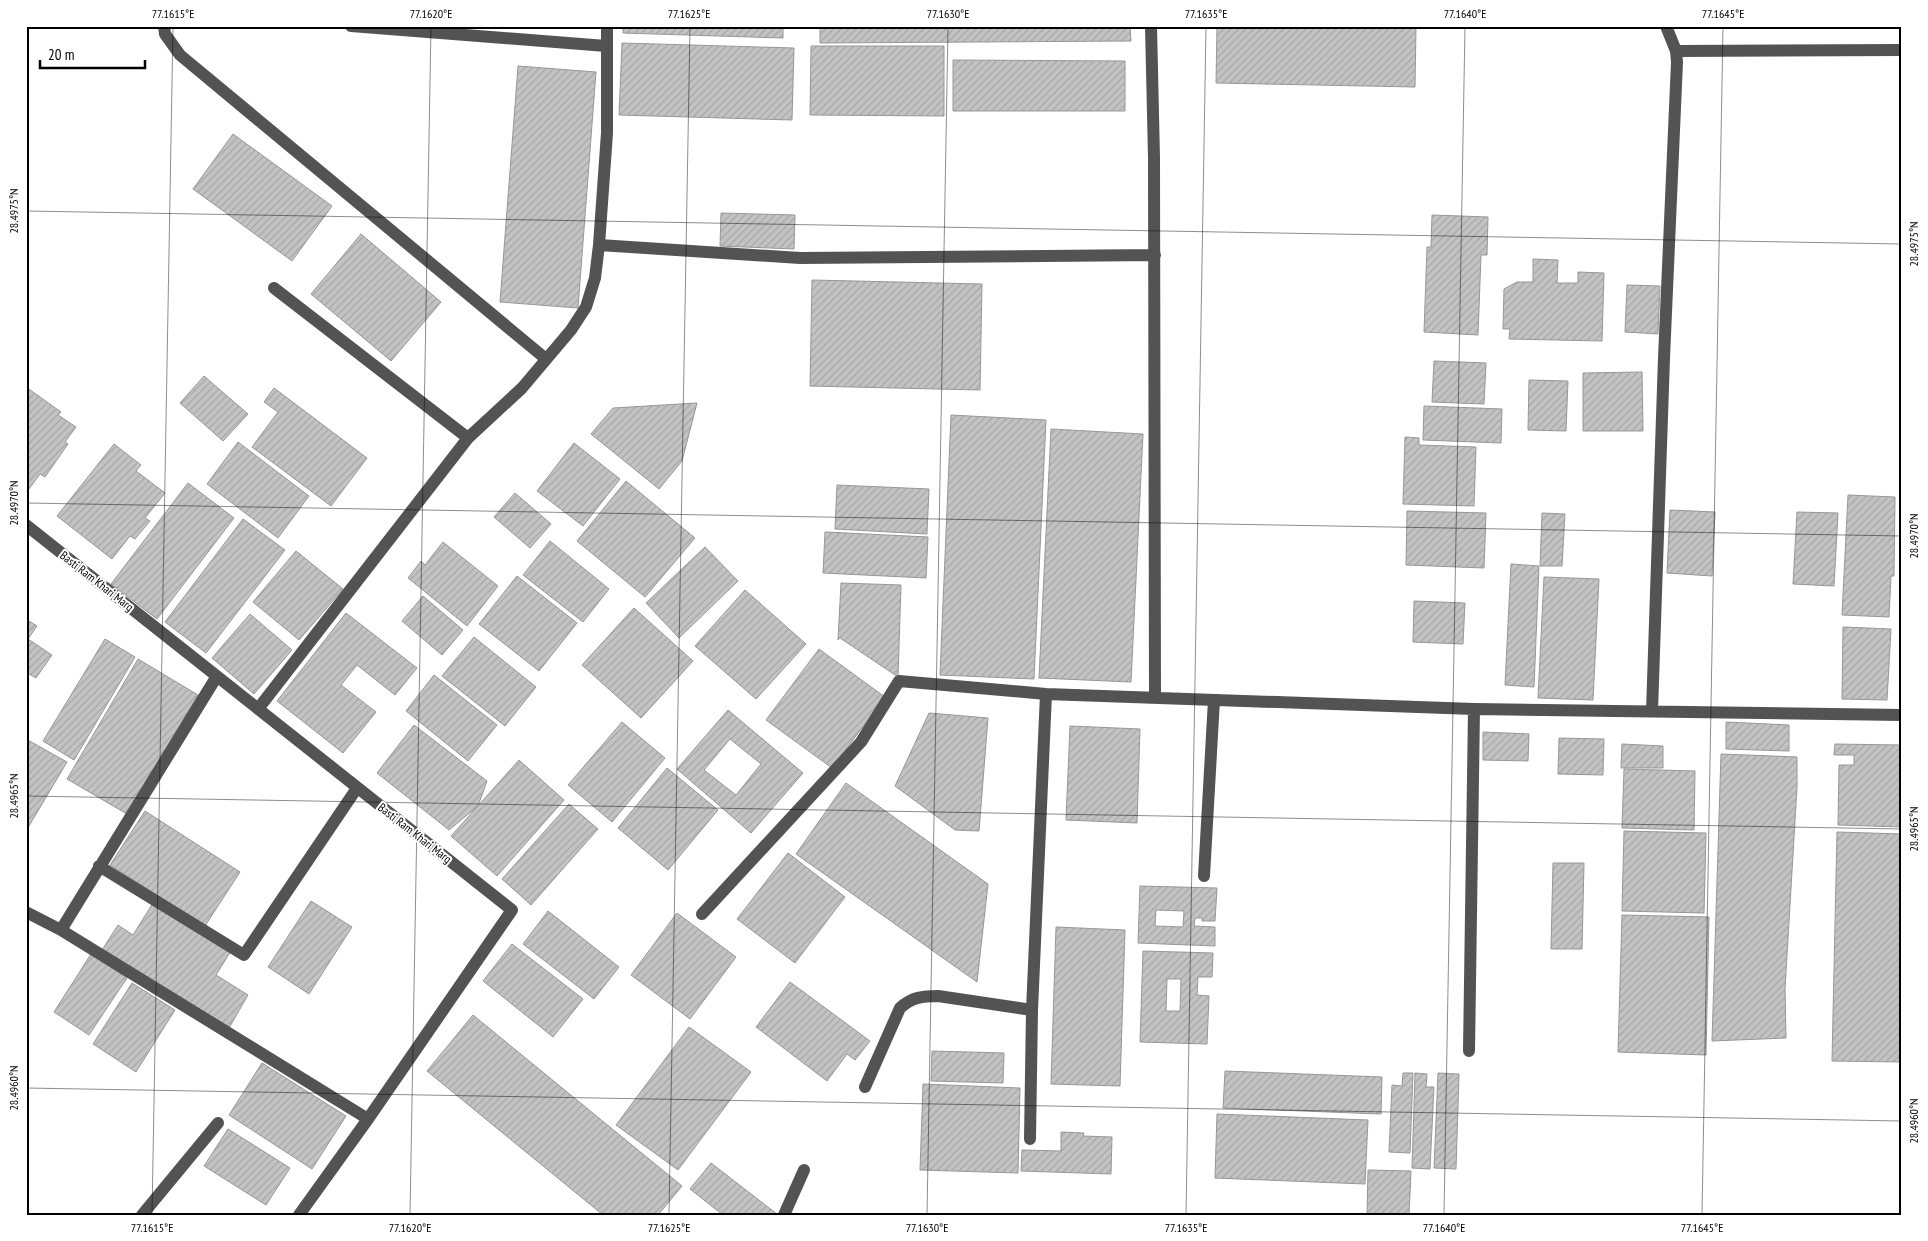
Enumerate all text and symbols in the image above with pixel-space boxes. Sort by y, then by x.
text: 77.1615°E [152,6,194,21]
text: 77.1620°E [410,6,452,21]
text: 77.1625°E [668,6,710,21]
text: 77.1630°E [927,6,969,21]
text: 77.1635°E [1185,6,1227,21]
text: 77.1640°E [1444,6,1486,21]
text: 77.1645°E [1702,6,1744,21]
scale bar [40,38,145,70]
text: 20 m [48,45,74,64]
text: 28.4975°N [6,188,21,234]
text: 28.4975°N [1906,221,1921,267]
text: 28.4970°N [6,480,21,526]
text: 28.4970°N [1906,513,1921,559]
street label: Basti Ram Khari Marg [57,548,137,614]
text: 28.4965°N [6,773,21,819]
street label: Basti Ram Khari Marg [375,800,455,866]
text: 28.4965°N [1906,806,1921,852]
text: 28.4960°N [6,1065,21,1111]
text: 28.4960°N [1906,1098,1921,1144]
text: 77.1615°E [131,1220,173,1235]
text: 77.1620°E [389,1220,431,1235]
text: 77.1625°E [648,1220,690,1235]
text: 77.1630°E [906,1220,948,1235]
text: 77.1635°E [1165,1220,1207,1235]
text: 77.1640°E [1423,1220,1465,1235]
text: 77.1645°E [1681,1220,1723,1235]

